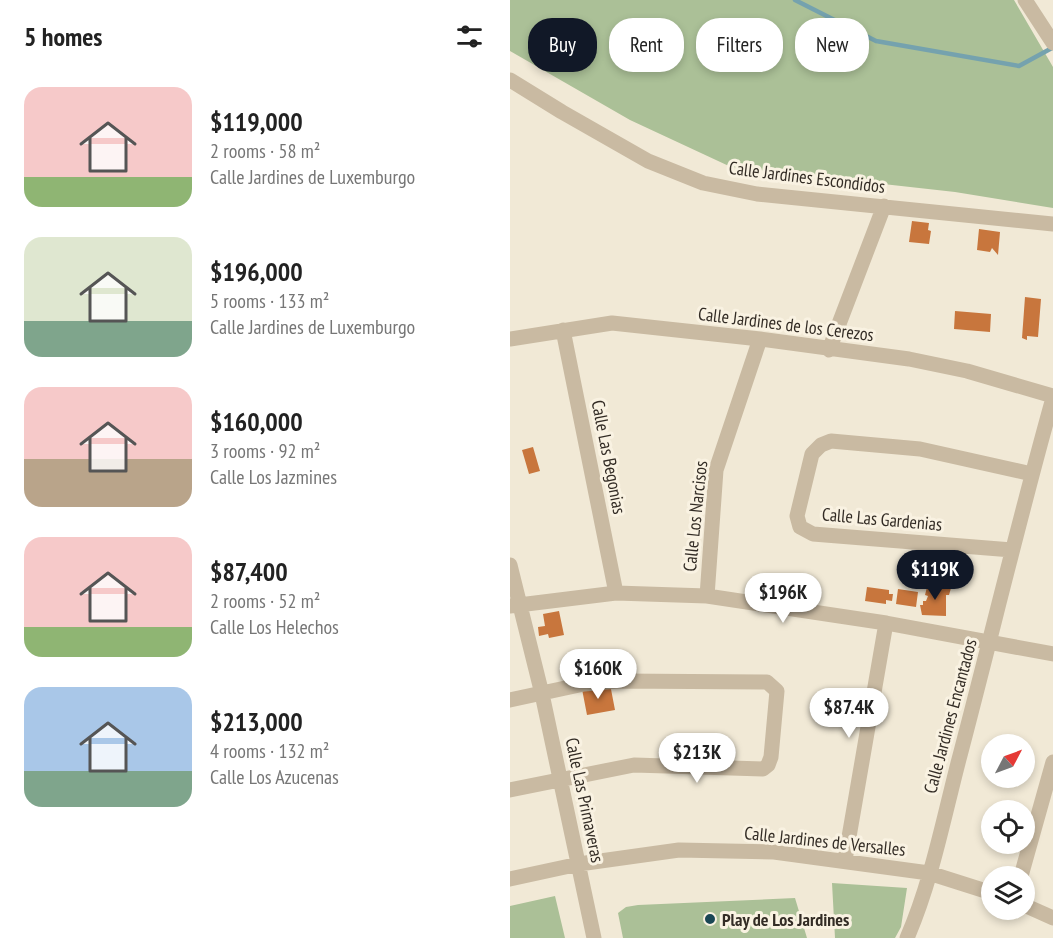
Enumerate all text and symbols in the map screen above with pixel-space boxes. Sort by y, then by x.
chip: Buy [528,18,597,72]
chip: Rent [609,18,684,72]
chip: Filters [696,18,783,72]
chip: New [795,18,869,72]
text: 5 homes [24,20,102,53]
icon: filters [453,20,486,53]
text: $119,000 [210,105,303,138]
icon: home [72,111,144,183]
text: 2 rooms · 58 m² [210,138,320,164]
street label: Calle Jardines Escondidos [728,156,886,198]
text: Calle Jardines de Luxemburgo [210,164,415,190]
text: $196,000 [210,255,303,288]
icon: home [72,261,144,333]
text: 5 rooms · 133 m² [210,288,329,314]
street label: Calle Jardines de los Cerezos [697,302,875,346]
text: Calle Jardines de Luxemburgo [210,314,415,340]
street label: Calle Las Begonias [587,398,631,516]
text: $160,000 [210,405,303,438]
icon: home [72,411,144,483]
text: 3 rooms · 92 m² [210,438,320,464]
street label: Calle Los Narcisos [678,459,712,573]
text: Calle Los Jazmines [210,464,337,490]
street label: Calle Las Gardenias [821,502,943,536]
pin: $119K [893,550,977,601]
text: $87,400 [210,555,288,588]
text: $119K [911,556,959,582]
icon: home [72,561,144,633]
pin: $196K [741,573,825,624]
text: $196K [759,579,807,605]
text: 2 rooms · 52 m² [210,588,320,614]
text: Calle Los Helechos [210,614,339,640]
street label: Calle Jardines Encantados [918,636,982,796]
pin: $160K [556,649,640,700]
text: $160K [574,655,622,681]
pin: $87.4K [800,688,898,739]
text: $87.4K [824,694,874,720]
text: $213,000 [210,705,303,738]
icon: home [72,711,144,783]
pin: $213K [655,733,739,784]
north arrow [981,734,1035,788]
map controls [981,734,1035,920]
street label: Calle Las Primaveras [561,735,609,865]
text: 4 rooms · 132 m² [210,738,329,764]
text: $213K [673,739,721,765]
text: Calle Los Azucenas [210,764,339,790]
button: locate [981,800,1035,854]
street label: Calle Jardines de Versalles [743,821,907,861]
button: layers [981,866,1035,920]
place label: Play de Los Jardines [722,908,849,931]
marker: Play de Los Jardines [703,912,717,926]

